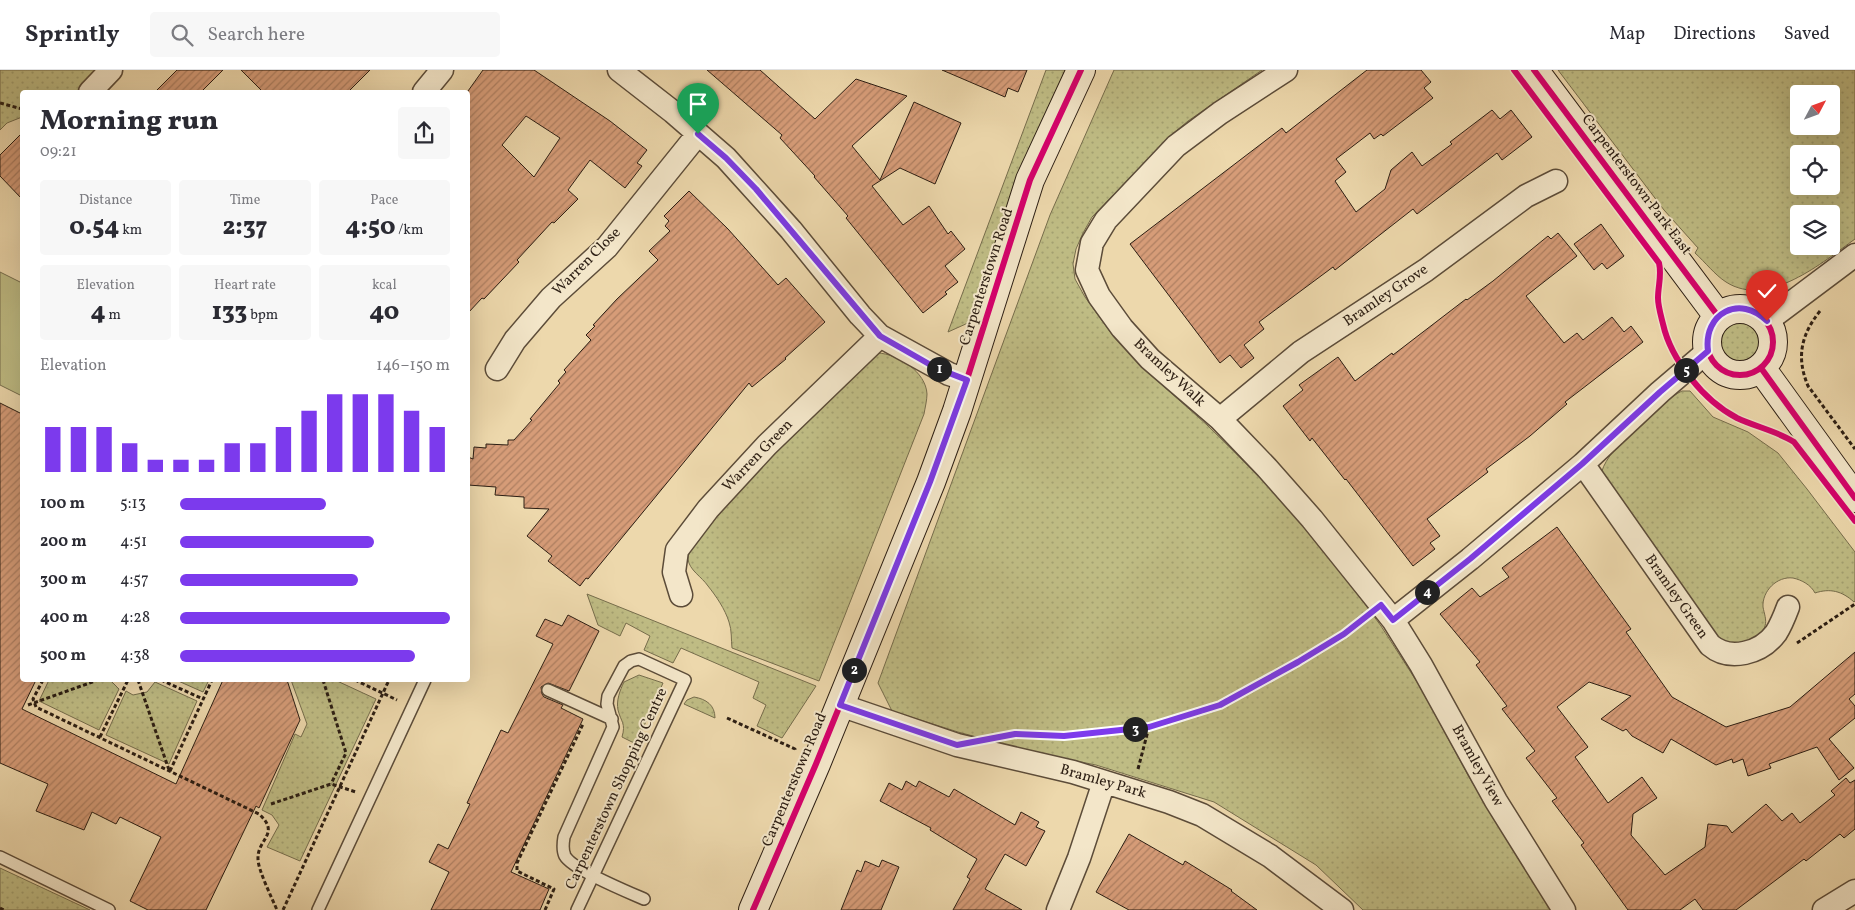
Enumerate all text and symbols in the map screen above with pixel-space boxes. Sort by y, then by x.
search box [150,12,500,57]
text: Sprintly [25,18,120,52]
icon: search [168,21,196,49]
text: Search here [208,22,305,48]
text: Map [1609,22,1645,47]
text: Directions [1673,22,1756,47]
text: Saved [1784,22,1830,47]
pin [677,83,719,134]
north arrow [1790,85,1840,135]
map controls [1790,85,1840,255]
icon: arrive [684,90,712,118]
text: Morning run [40,102,218,141]
button: share [398,107,450,159]
street label: Carpenterstown Park East [1576,110,1696,260]
text: 09:21 [40,141,77,163]
button: locate [1790,145,1840,195]
text: Distance [79,191,132,210]
text: Time [230,191,260,210]
text: Pace [370,191,398,210]
button: layers [1790,205,1840,255]
street label: Carpenterstown Road [955,206,1019,348]
text: 0.54 [69,210,119,245]
text: 2:37 [222,210,268,245]
text: 4:50 [345,210,395,245]
text: km [119,221,142,240]
text: /km [395,221,423,240]
street label: Warren Close [548,223,626,301]
street label: Bramley Grove [1339,260,1433,332]
pin [1746,270,1788,321]
text: Elevation [77,276,135,295]
text: Heart rate [214,276,276,295]
text: kcal [372,276,397,295]
icon: check [1753,277,1781,305]
text: 4 [90,295,106,330]
text: 133 [212,295,247,330]
text: 40 [369,295,399,330]
text: m [106,306,121,325]
text: bpm [247,306,278,325]
street label: Bramley Walk [1128,334,1210,412]
text: Elevation [40,355,107,377]
text: 146–150 m [376,355,450,377]
pin: 1 [926,356,952,382]
pin: 5 [1674,358,1698,382]
text: 1 [937,360,942,379]
text: 5 [1683,361,1690,380]
street label: Warren Green [718,415,798,497]
text: 100 m [40,493,85,515]
text: 5:13 [120,493,146,515]
text: 200 m [40,531,87,553]
text: 4:51 [120,531,147,553]
street label: Bramley Green [1639,550,1713,644]
text: 300 m [40,569,86,591]
text: 4:57 [120,569,149,591]
pin: 4 [1414,580,1440,604]
text: 4 [1423,583,1432,602]
text: 400 m [40,607,88,629]
text: 4:28 [120,607,150,629]
text: 500 m [40,645,86,667]
text: 4:38 [120,645,150,667]
pin: 2 [842,658,866,682]
text: 2 [851,661,858,680]
street label: Carpenterstown Shopping Centre [561,685,673,893]
street label: Carpenterstown Road [757,710,833,850]
pin: 3 [1122,716,1148,742]
text: 3 [1132,720,1139,739]
street label: Bramley View [1446,721,1508,811]
street label: Bramley Park [1057,760,1149,804]

